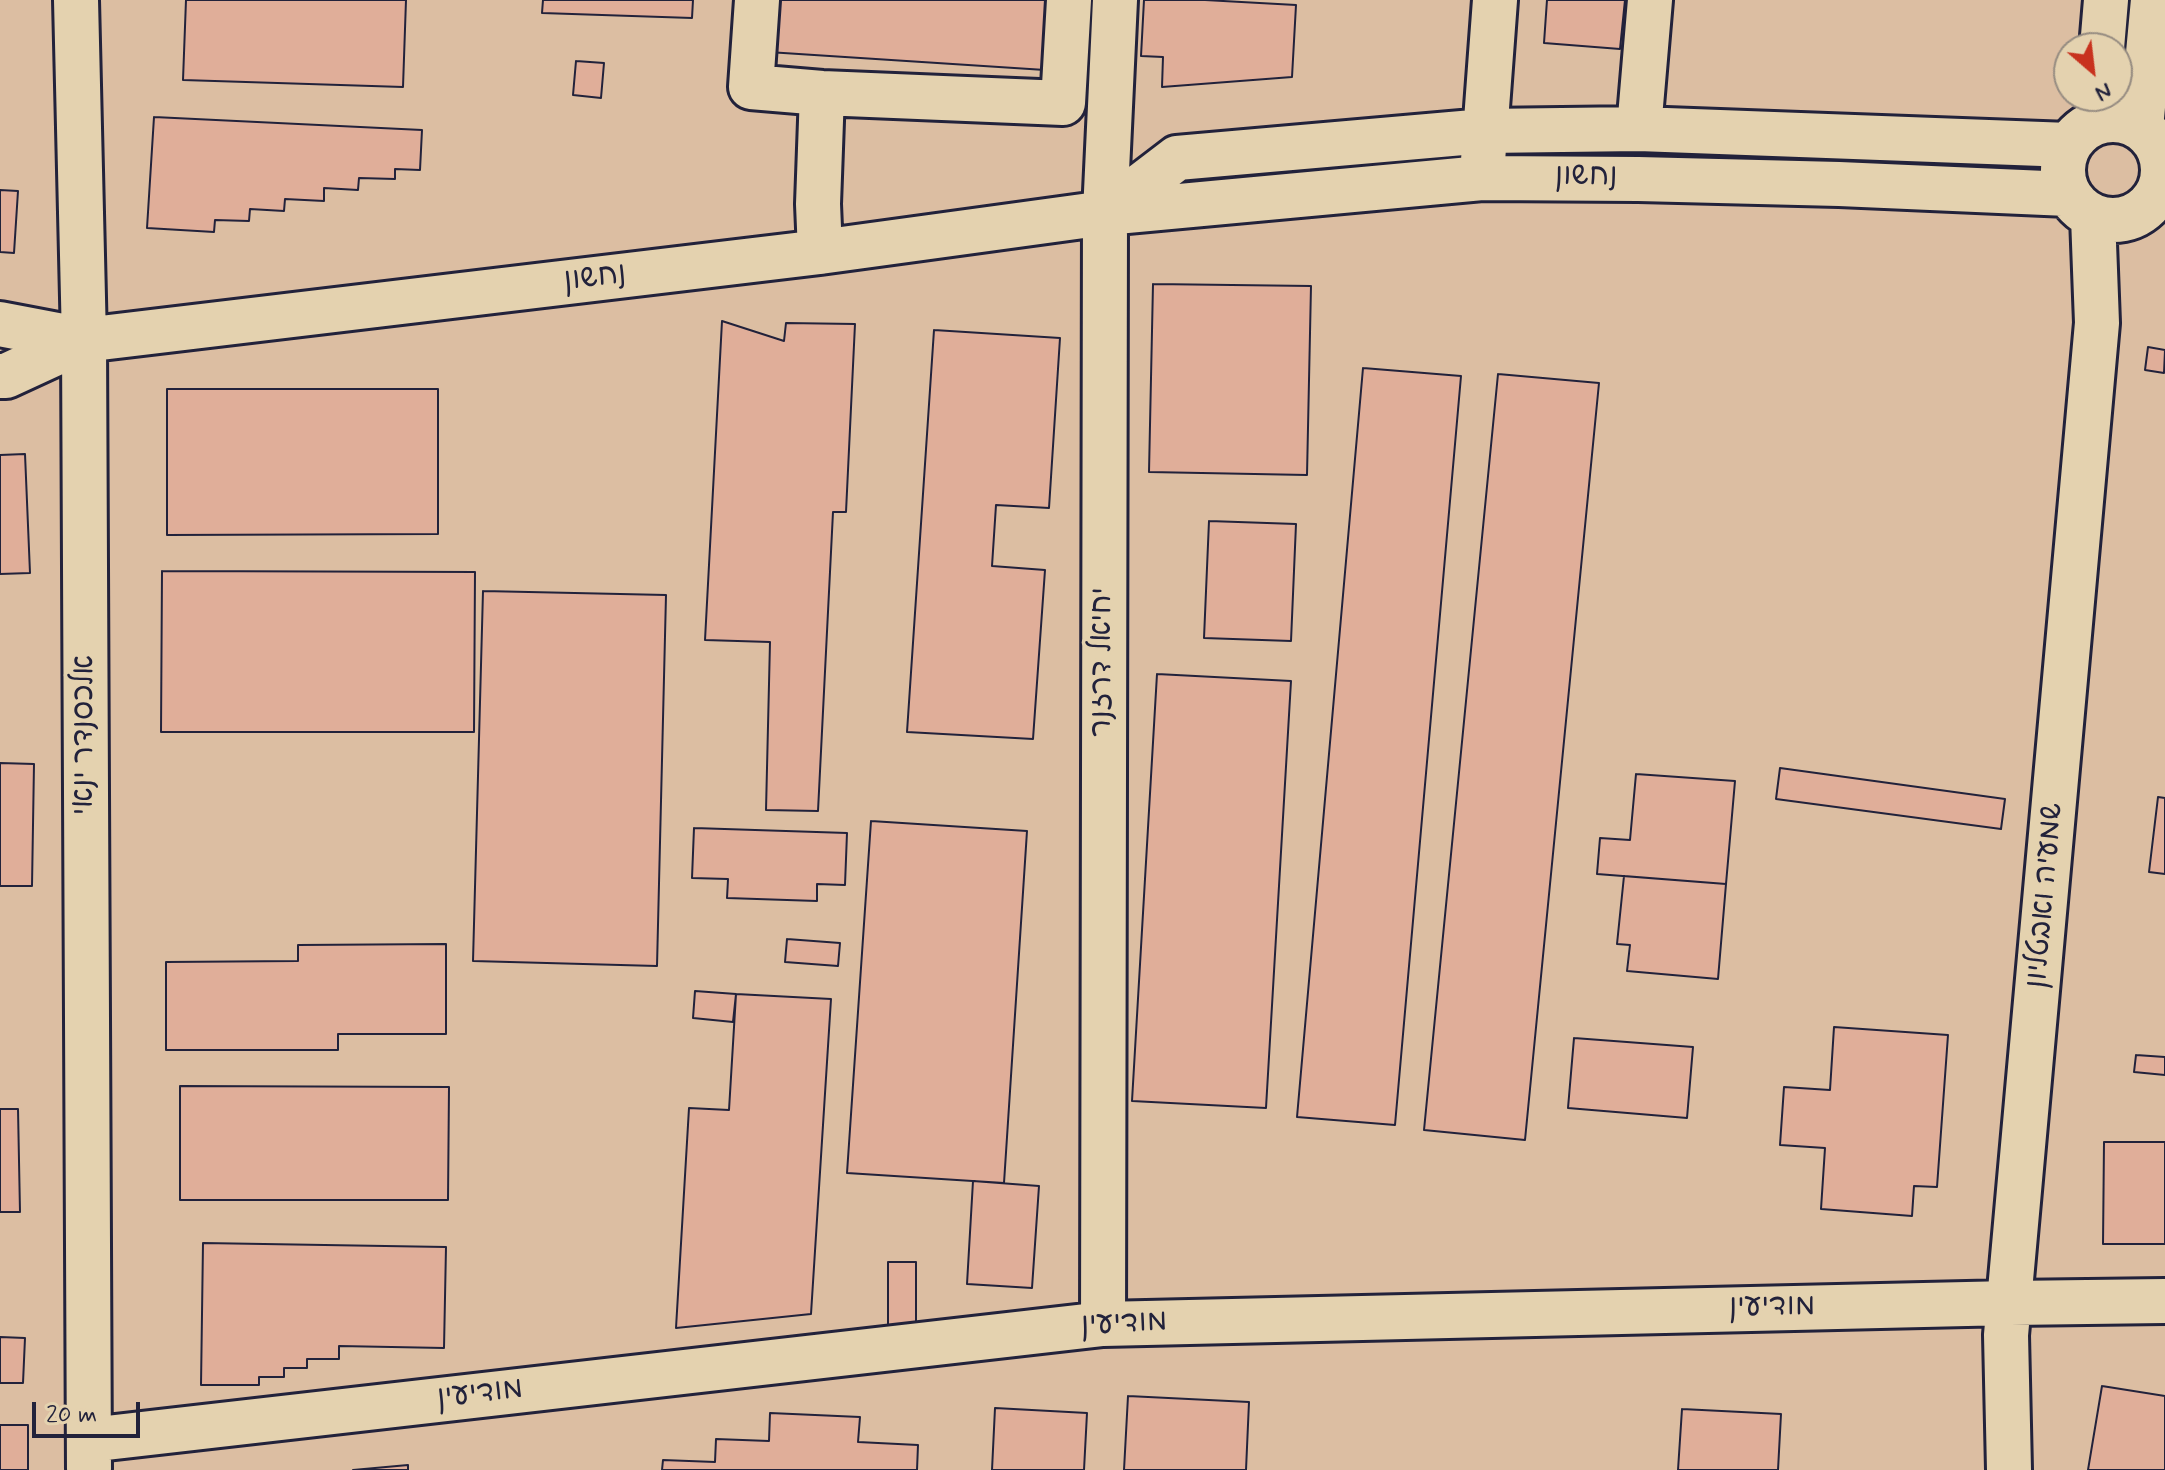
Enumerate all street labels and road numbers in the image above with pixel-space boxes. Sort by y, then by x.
street label: נחשון [1555,160,1617,196]
street label: נחשון [562,257,628,301]
street label: יחיאל דרזנר [1086,587,1122,737]
street label: אלכסנדר ינאי [68,655,104,815]
street label: שמעיה ואבטליון [2020,802,2072,990]
street label: מודיעין [1728,1289,1816,1327]
street label: מודיעין [1080,1305,1168,1345]
street label: מודיעין [435,1372,525,1418]

